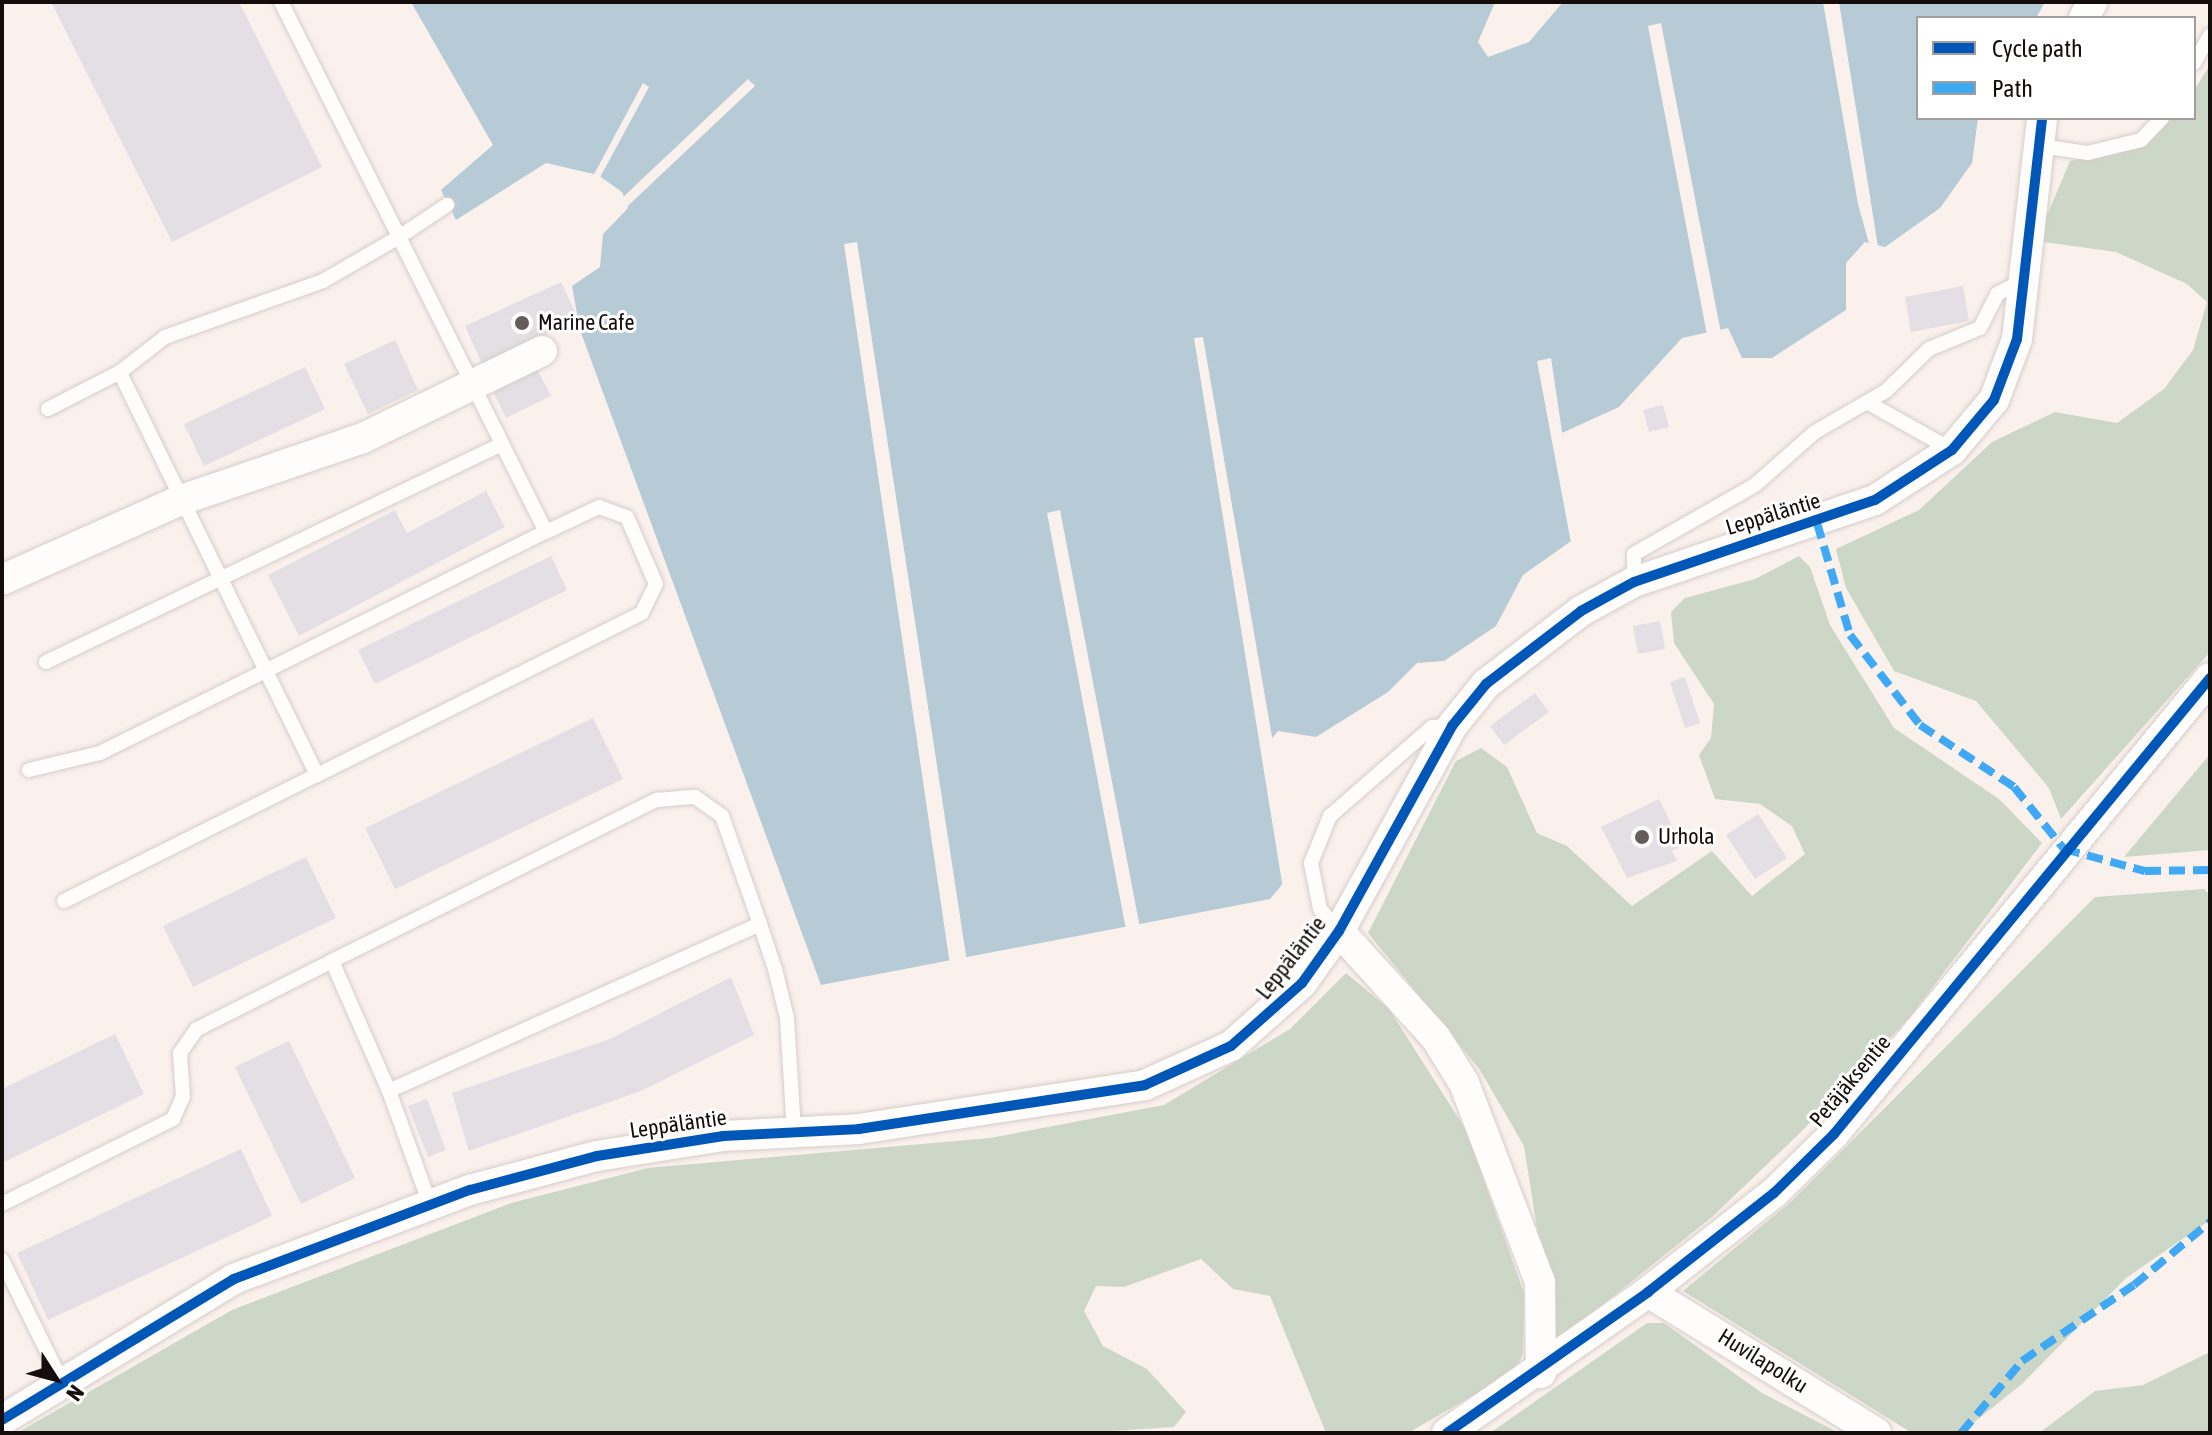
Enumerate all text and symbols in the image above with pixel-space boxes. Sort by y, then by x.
legend [1916,16,2196,120]
text: Cycle path [1992,35,2083,62]
text: Path [1992,75,2033,102]
place label: Marine Cafe [538,310,634,336]
marker: Marine Cafe [513,314,531,332]
street label: Leppäläntie [1722,487,1824,541]
place label: Urhola [1658,824,1715,850]
marker: Urhola [1633,828,1651,846]
street label: Leppäläntie [1251,911,1331,1005]
street label: Petäjäksentie [1804,1030,1896,1132]
street label: Leppäläntie [628,1104,728,1144]
street label: Huvilapolku [1713,1323,1813,1399]
north arrow [16,1339,96,1419]
text: N [61,1380,90,1406]

